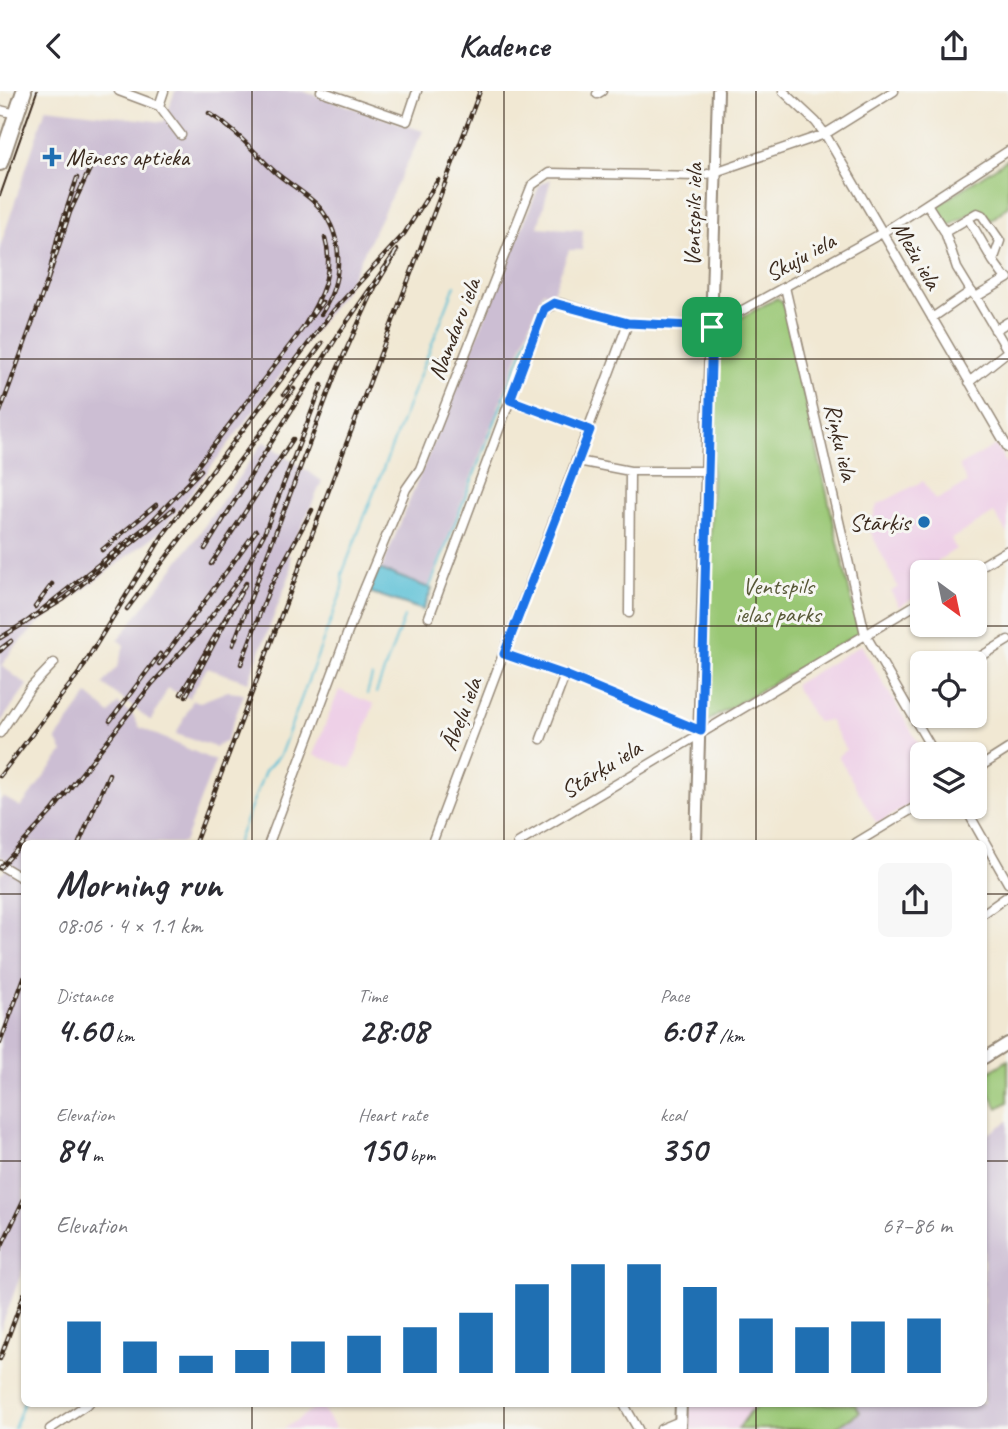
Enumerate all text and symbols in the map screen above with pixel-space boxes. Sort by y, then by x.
text: Kadence [459,25,549,66]
icon: back [35,27,73,65]
icon: share [935,27,973,65]
place label: Mēness aptieka [66,142,191,172]
marker: Mēness aptieka [44,149,60,165]
street label: Ventspils iela [677,162,709,267]
street label: Mežu iela [885,215,949,296]
street label: Skuju iela [760,225,841,288]
street label: Namdaru iela [421,272,488,384]
pin [682,297,742,357]
icon: arrive [693,308,731,346]
street label: Riņķu iela [818,400,865,485]
place label: Stārķis [849,507,913,537]
marker: Stārķis [916,514,932,530]
north arrow [910,560,987,637]
map controls [910,560,987,819]
park label: Ventspils ielas parks [735,571,822,629]
button: locate [910,651,987,728]
street label: Ābeļu iela [433,672,489,755]
street label: Stārķu iela [555,732,648,805]
button: layers [910,742,987,819]
text: Morning run [56,861,222,908]
button: share [878,863,952,937]
text: 08:06 · 4 × 1.1 km [56,911,202,940]
text: Distance [56,984,113,1008]
text: Time [358,984,387,1008]
text: Pace [660,984,689,1008]
text: 4.60 [56,1008,111,1053]
text: 28:08 [358,1008,428,1053]
text: 6:07 [660,1008,715,1053]
text: km [111,1024,134,1048]
text: /km [715,1024,744,1048]
text: Elevation [56,1103,114,1127]
text: Heart rate [358,1103,427,1127]
text: kcal [660,1103,685,1127]
text: 84 [56,1127,88,1172]
text: 150 [358,1127,405,1172]
text: 350 [660,1127,707,1172]
text: m [88,1143,103,1167]
text: bpm [405,1143,435,1167]
text: Elevation [56,1211,127,1240]
text: 67–86 m [882,1211,952,1240]

